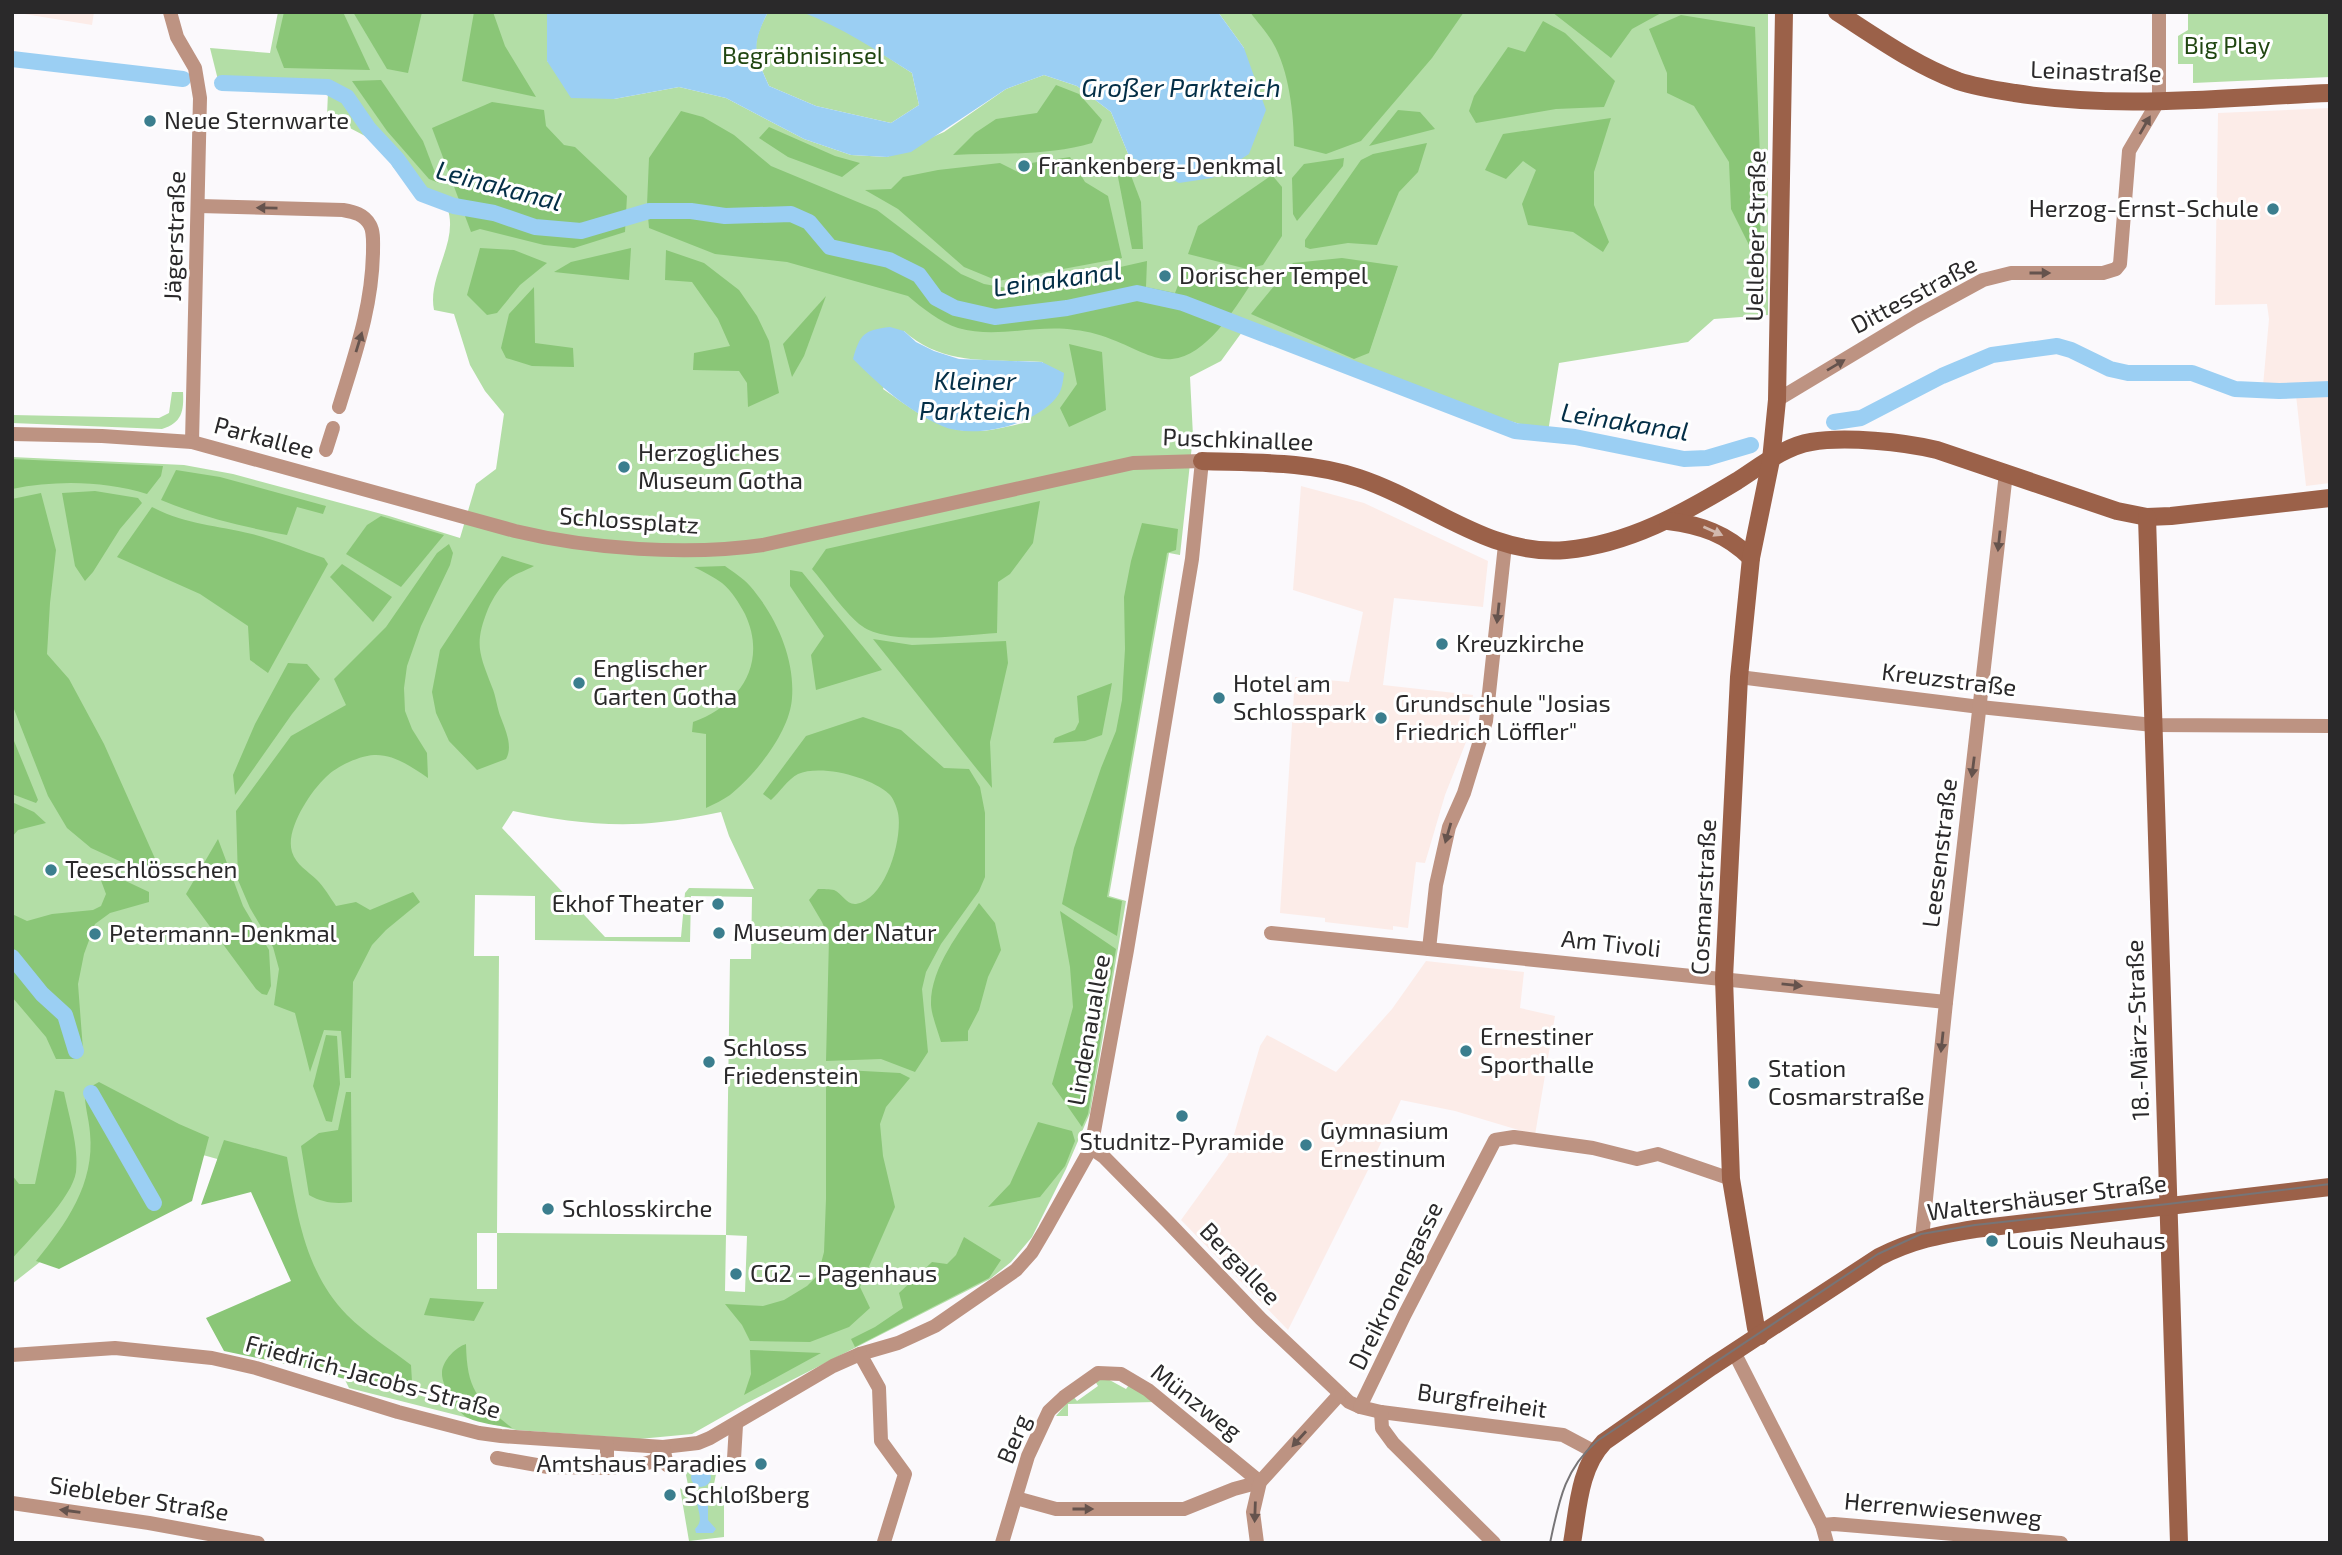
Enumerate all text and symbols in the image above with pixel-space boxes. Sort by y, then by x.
park label: Big Play [2184,30,2271,59]
park label: Begräbnisinsel [722,40,884,69]
street label: Leinastraße [2030,54,2162,87]
water label: Großer Parkteich [1081,71,1281,102]
place label: Neue Sternwarte [164,105,349,134]
marker: Neue Sternwarte [142,113,158,129]
one-way arrow [2139,115,2151,134]
place label: Frankenberg-Denkmal [1038,150,1283,179]
street label: Uelleber Straße [1739,150,1770,322]
water label: Leinakanal [433,153,566,216]
marker: Frankenberg-Denkmal [1016,158,1032,174]
street label: Jägerstraße [157,170,190,302]
place label: Herzog-Ernst-Schule [2029,193,2259,222]
marker: Herzog-Ernst-Schule [2265,201,2281,217]
one-way arrow [256,202,278,214]
street label: Dittesstraße [1845,248,1981,339]
water label: Leinakanal [991,253,1123,302]
place label: Dorischer Tempel [1179,260,1368,289]
one-way arrow [2029,267,2051,279]
marker: Dorischer Tempel [1157,268,1173,284]
one-way arrow [354,331,364,352]
one-way arrow [1826,359,1845,371]
water label: Kleiner Parkteich [919,364,1031,425]
water label: Leinakanal [1559,395,1691,446]
street label: Parkallee [211,409,318,464]
street label: Puschkinallee [1162,421,1314,456]
place label: Herzogliches Museum Gotha [638,437,803,494]
marker: Herzogliches Museum Gotha [616,459,632,475]
street label: Schlossplatz [558,500,700,539]
one-way arrow [1703,525,1723,537]
one-way arrow [1993,530,2004,552]
one-way arrow [1492,602,1503,624]
place label: Kreuzkirche [1456,628,1584,657]
marker: Kreuzkirche [1434,636,1450,652]
place label: Englischer Garten Gotha [593,653,737,710]
street label: Kreuzstraße [1880,656,2018,701]
place label: Hotel am Schlosspark [1233,668,1366,725]
marker: Englischer Garten Gotha [571,675,587,691]
place label: Grundschule "Josias Friedrich Löffler" [1395,688,1611,745]
marker: Hotel am Schlosspark [1211,690,1227,706]
marker: Grundschule "Josias Friedrich Löffler" [1373,710,1389,726]
one-way arrow [1968,756,1979,778]
street label: Leesenstraße [1915,776,1962,929]
street label: Cosmarstraße [1684,818,1721,976]
one-way arrow [1442,822,1453,844]
place label: Teeschlösschen [65,854,238,883]
marker: Teeschlösschen [43,862,59,878]
place label: Ekhof Theater [552,888,704,917]
marker: Ekhof Theater [710,896,726,912]
place label: Museum der Natur [733,917,937,946]
place label: Petermann-Denkmal [109,918,337,947]
street label: Am Tivoli [1560,923,1662,962]
marker: Museum der Natur [711,925,727,941]
marker: Petermann-Denkmal [87,926,103,942]
street label: 18.-März-Straße [2119,939,2154,1121]
street label: Lindenauallee [1060,952,1115,1108]
one-way arrow [1781,980,1803,991]
place label: Ernestiner Sporthalle [1480,1021,1594,1078]
one-way arrow [1936,1031,1947,1053]
place label: Schloss Friedenstein [723,1032,859,1089]
marker: Ernestiner Sporthalle [1458,1043,1474,1059]
place label: Station Cosmarstraße [1768,1053,1925,1110]
marker: Schloss Friedenstein [701,1054,717,1070]
marker: Station Cosmarstraße [1746,1075,1762,1091]
marker: Studnitz-Pyramide [1174,1108,1190,1124]
place label: Gymnasium Ernestinum [1320,1115,1449,1172]
place label: Studnitz-Pyramide [1080,1126,1284,1155]
marker: Gymnasium Ernestinum [1298,1137,1314,1153]
street label: Waltershäuser Straße [1925,1167,2168,1226]
place label: Schlosskirche [562,1193,712,1222]
street label: Dreikronengasse [1341,1196,1448,1374]
marker: Schlosskirche [540,1201,556,1217]
street label: Bergallee [1195,1216,1288,1310]
place label: Louis Neuhaus [2006,1225,2166,1254]
marker: Louis Neuhaus [1984,1233,2000,1249]
place label: CG2 – Pagenhaus [750,1258,937,1287]
marker: CG2 – Pagenhaus [728,1266,744,1282]
street label: Friedrich-Jacobs-Straße [243,1328,504,1424]
street label: Münzweg [1146,1356,1248,1445]
street label: Burgfreiheit [1415,1376,1549,1423]
street label: Berg [990,1410,1036,1467]
one-way arrow [1292,1430,1308,1447]
place label: Amtshaus Paradies [537,1448,747,1477]
marker: Amtshaus Paradies [753,1456,769,1472]
street label: Siebleber Straße [47,1469,231,1526]
place label: Schloßberg [684,1479,810,1508]
street label: Herrenwiesenweg [1843,1485,2043,1532]
marker: Schloßberg [662,1487,678,1503]
one-way arrow [1249,1501,1260,1523]
one-way arrow [1072,1503,1094,1515]
one-way arrow [58,1505,80,1516]

